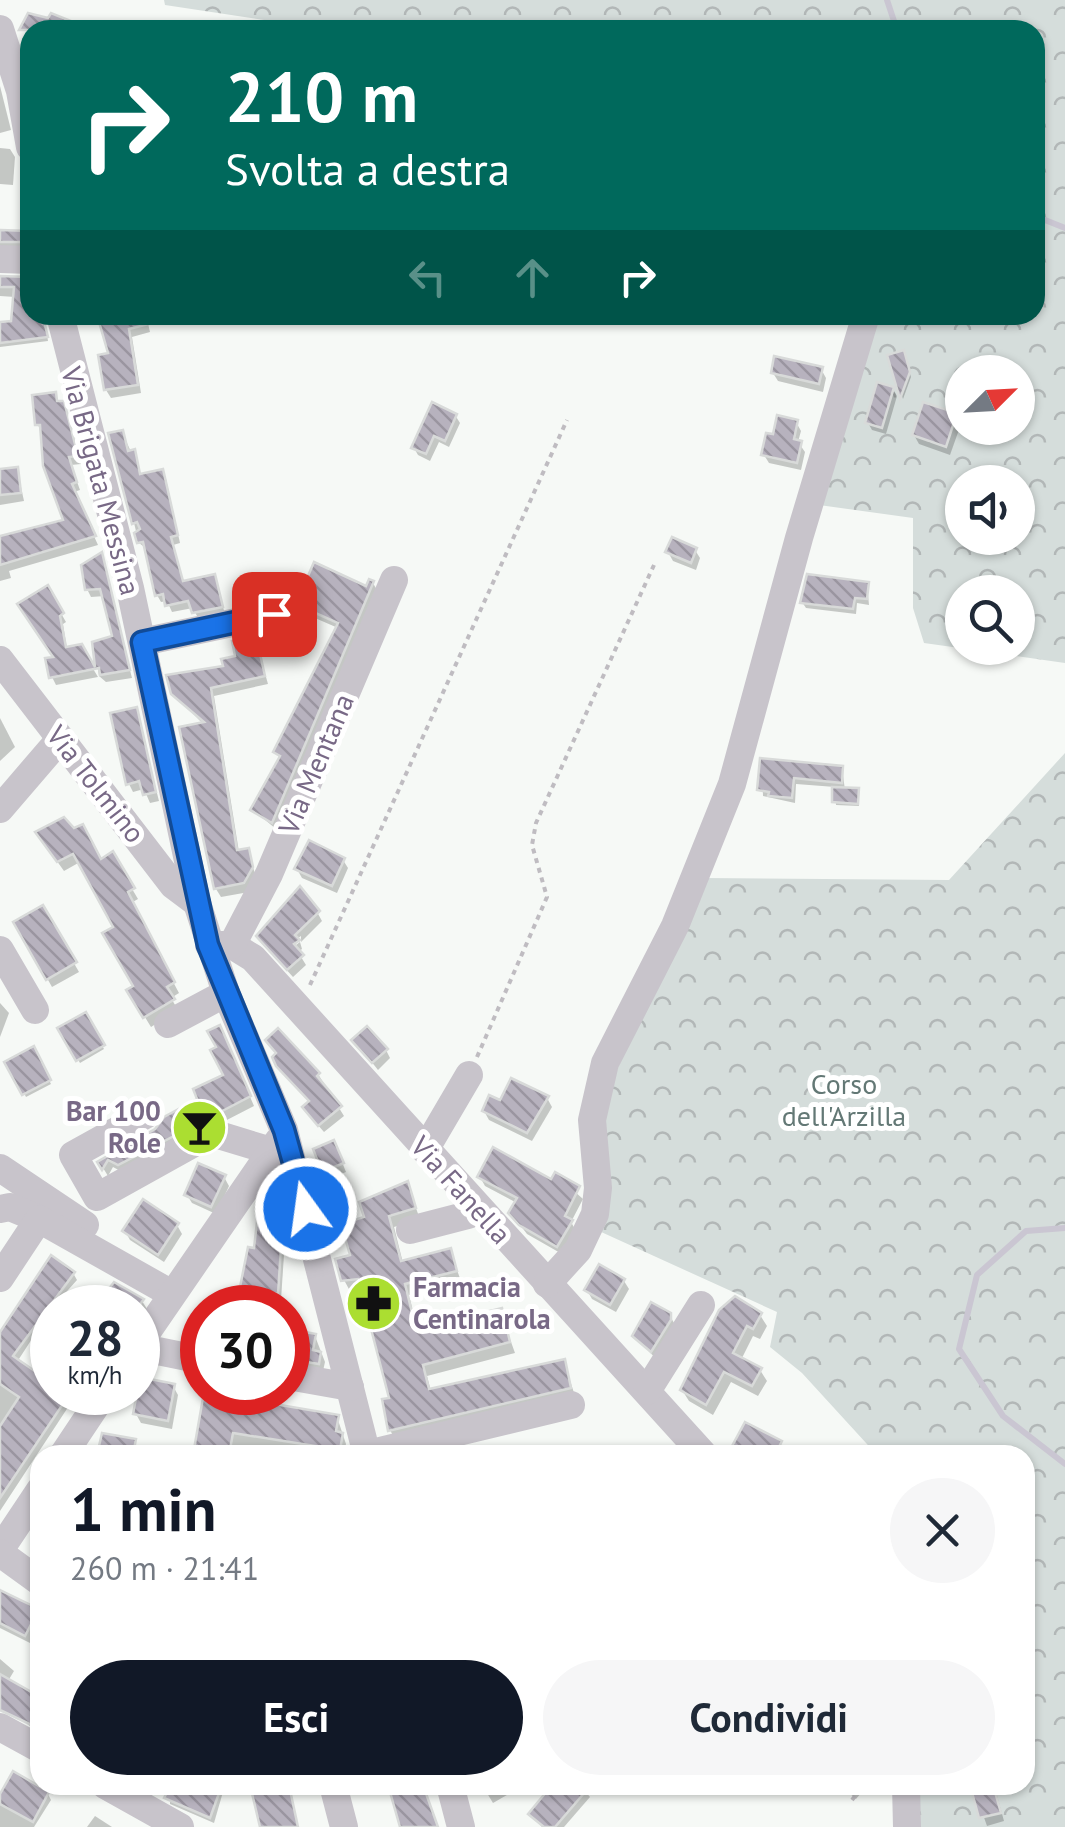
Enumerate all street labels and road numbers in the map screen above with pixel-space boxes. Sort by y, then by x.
street label: Via Brigata Messina [53,362,150,599]
street label: Via Mentana [269,688,362,841]
street label: Via Tolmino [38,717,154,850]
street label: Via Fanella [402,1127,520,1251]

